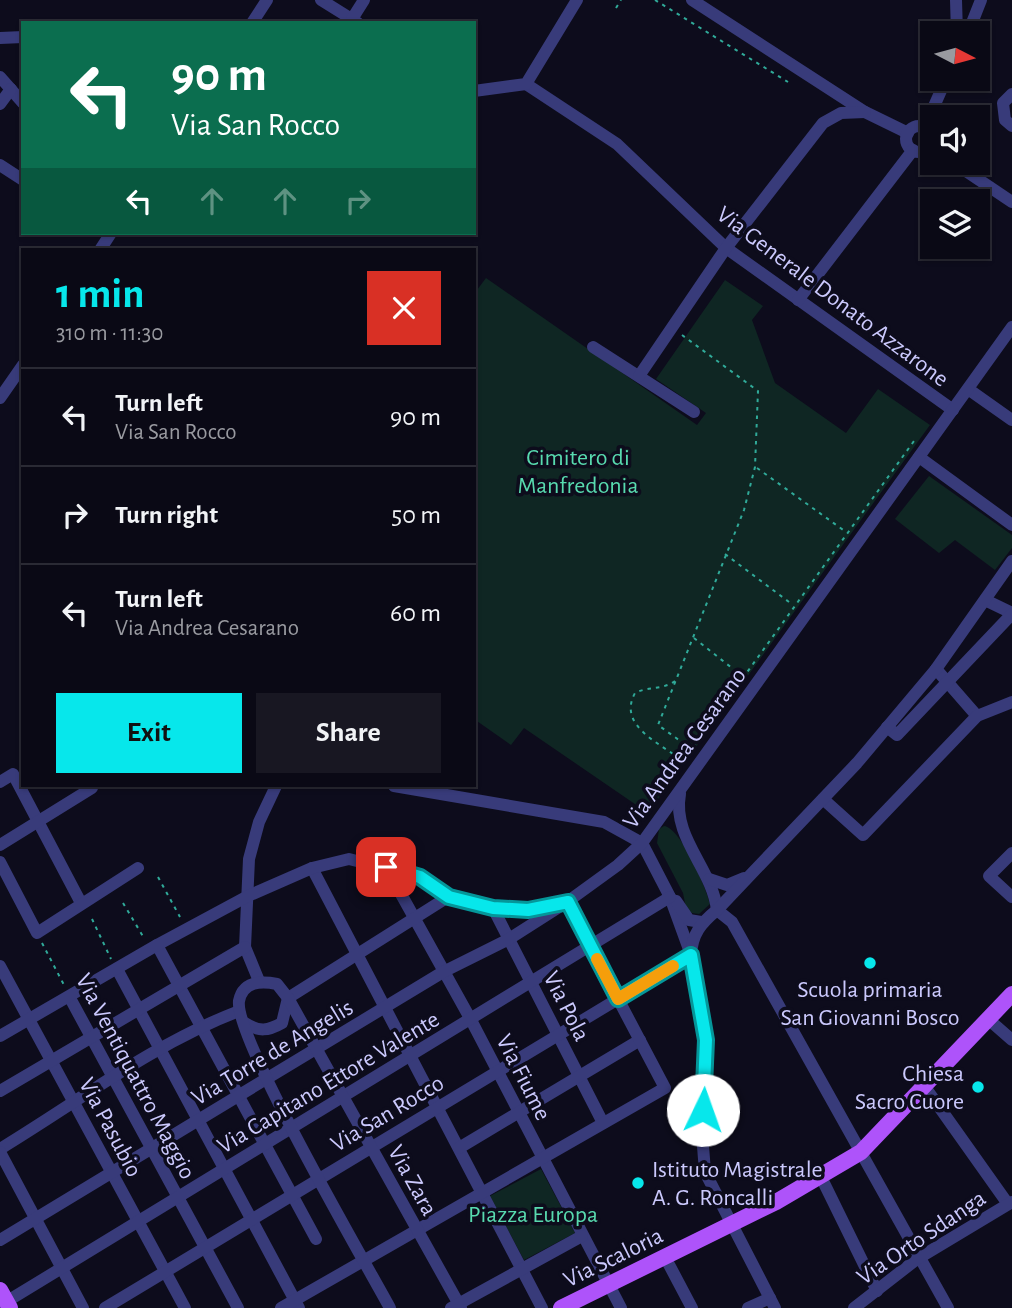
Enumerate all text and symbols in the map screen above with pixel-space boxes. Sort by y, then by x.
north arrow [920,21,990,91]
map controls [920,21,990,259]
icon: left [56,49,147,140]
text: 90 m [171,51,267,100]
button: sound [920,105,990,175]
text: Via San Rocco [171,109,340,141]
icon: left [120,182,158,220]
icon: ahead [193,182,231,220]
icon: ahead [266,182,304,220]
icon: right [339,182,377,220]
button: layers [920,189,990,259]
street label: Via Generale Donato Azzarone [712,202,953,392]
button: close [367,271,441,345]
text: 1 min [56,273,145,315]
text: 310 m · 11:30 [56,322,163,345]
text: Turn left [115,390,203,416]
icon: left [56,398,94,436]
text: 90 m [390,404,441,430]
text: Via San Rocco [115,421,237,444]
park label: Cimitero di Manfredonia [517,446,639,498]
icon: right [56,496,94,534]
text: Turn right [115,502,218,528]
text: 50 m [391,502,441,528]
text: Turn left [115,586,203,612]
icon: left [56,594,94,632]
text: 60 m [390,600,441,626]
text: Via Andrea Cesarano [115,617,299,640]
street label: Via Andrea Cesarano [619,664,751,833]
button: Exit [56,693,242,773]
button: Share [256,693,441,773]
pin [356,837,416,897]
icon: arrive [367,848,405,886]
marker: Scuola primaria San Giovanni Bosco [862,955,878,971]
street label: Via Pola [538,968,594,1045]
street label: Via Ventiquattro Maggio [71,970,199,1183]
place label: Scuola primaria San Giovanni Bosco [781,978,959,1030]
street label: Via Torre de Angelis [188,995,357,1110]
street label: Via Capitano Ettore Valente [213,1007,444,1159]
street label: Via Fiume [491,1031,555,1124]
place label: Chiesa Sacro Cuore [855,1062,964,1114]
street label: Via San Rocco [327,1071,448,1157]
position arrow [666,1073,740,1147]
street label: Via Pasubio [74,1074,146,1181]
marker: Chiesa Sacro Cuore [970,1079,986,1095]
street label: Via Zara [383,1141,441,1220]
place label: Istituto Magistrale A. G. Roncalli [652,1158,823,1210]
marker: Istituto Magistrale A. G. Roncalli [630,1175,646,1191]
street label: Via Orto Sdanga [853,1186,990,1290]
park label: Piazza Europa [468,1203,598,1227]
street label: Via Scaloria [560,1224,667,1292]

